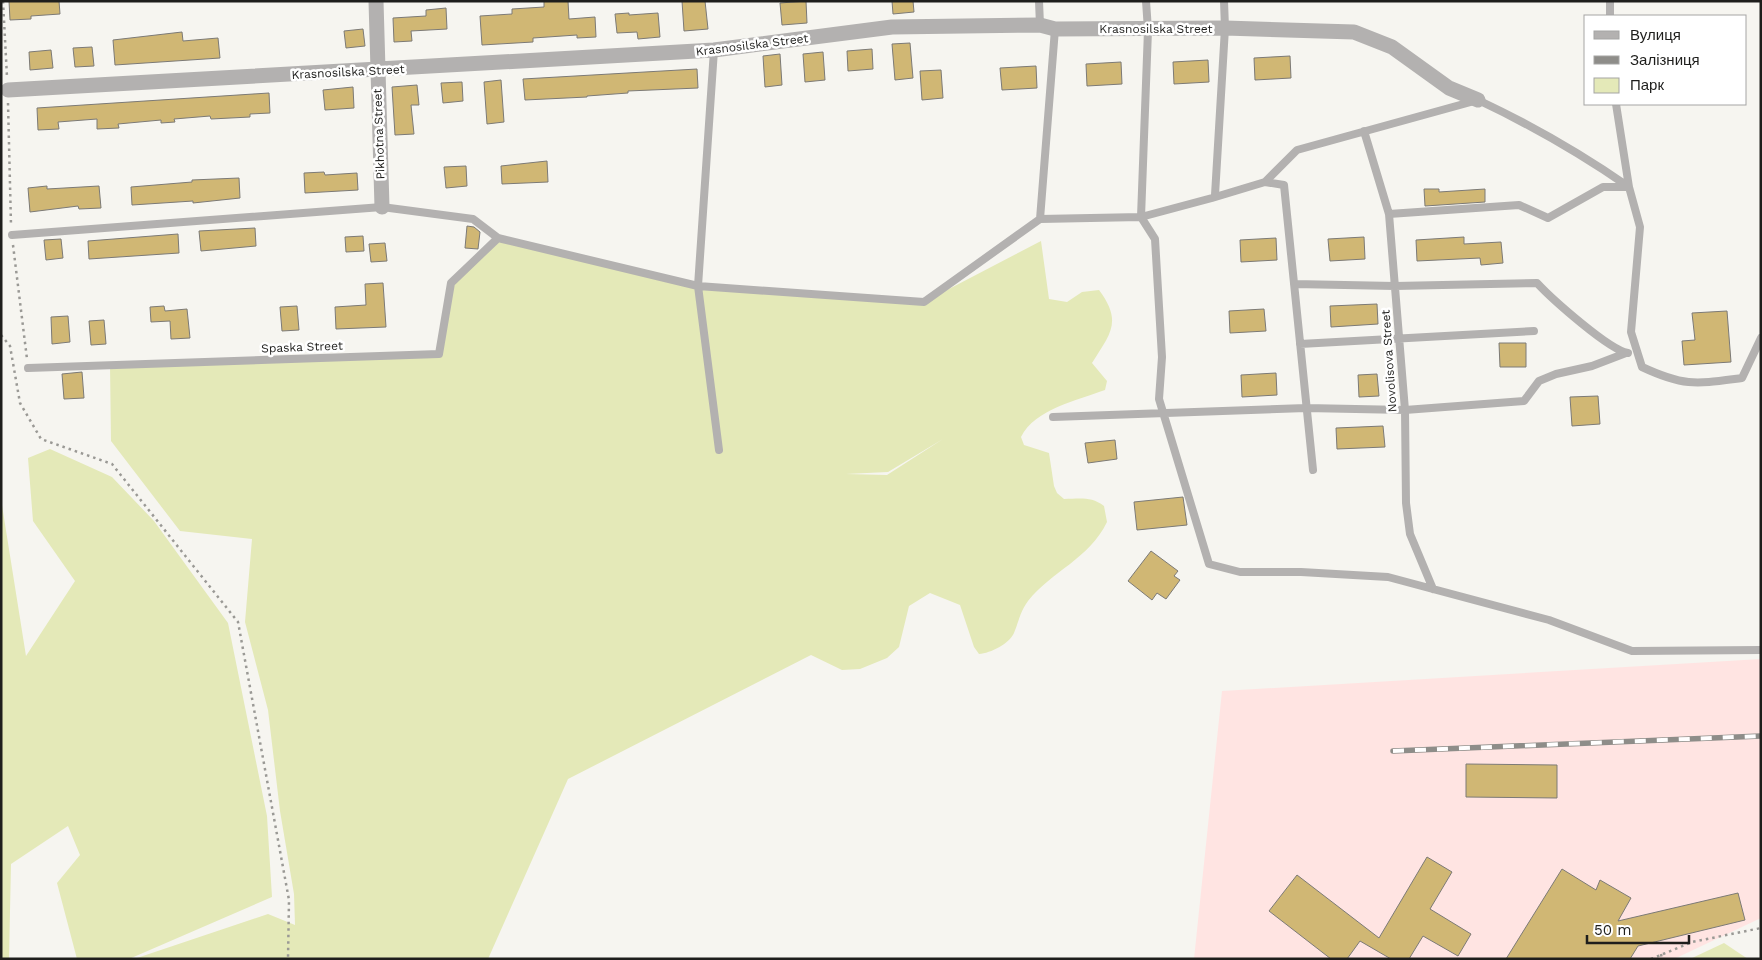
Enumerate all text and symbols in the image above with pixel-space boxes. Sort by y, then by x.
legend [1584,15,1747,105]
street label: Krasnosilska Street [1099,22,1213,36]
text: Вулиця [1630,26,1681,44]
street label: Krasnosilska Street [695,31,809,59]
text: Залізниця [1630,51,1700,69]
street label: Krasnosilska Street [291,62,405,82]
text: Парк [1630,76,1664,94]
street label: Pikhotna Street [370,88,388,180]
street label: Novolisova Street [1378,309,1400,413]
street label: Spaska Street [261,339,343,355]
scale bar [1587,912,1690,944]
text: 50 m [1594,921,1631,939]

